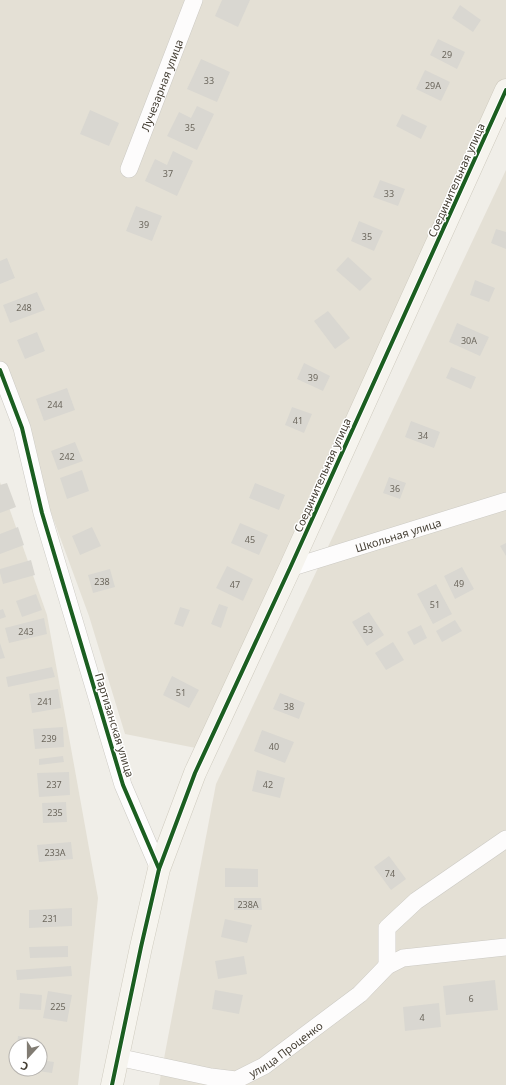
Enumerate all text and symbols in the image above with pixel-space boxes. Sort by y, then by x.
street label: Лучезарная улица [137,37,186,133]
house number: 29 [442,48,452,61]
house number: 33 [204,74,214,87]
house number: 29А [425,79,441,92]
house number: 35 [185,121,195,134]
street label: Соединительная улица [424,121,488,239]
house number: 37 [163,167,173,180]
house number: 33 [384,187,394,200]
house number: 39 [139,218,149,231]
house number: 35 [362,230,372,243]
house number: 248 [16,301,32,314]
house number: 30А [461,334,477,347]
house number: 39 [308,371,318,384]
house number: 244 [47,398,63,411]
house number: 41 [293,414,303,427]
street label: Соединительная улица [290,416,354,534]
house number: 34 [418,429,428,442]
house number: 242 [59,450,75,463]
house number: 36 [390,482,400,495]
street label: Школьная улица [353,514,443,555]
house number: 45 [245,533,255,546]
house number: 238 [94,575,110,588]
house number: 49 [454,577,464,590]
house number: 47 [230,578,240,591]
house number: 51 [430,598,440,611]
house number: 53 [363,623,373,636]
house number: 243 [18,625,34,638]
street label: Партизанская улица [92,671,138,779]
house number: 51 [176,686,186,699]
house number: 241 [37,695,53,708]
house number: 38 [284,700,294,713]
house number: 239 [41,732,57,745]
house number: 40 [269,740,279,753]
house number: 237 [46,778,62,791]
house number: 42 [263,778,273,791]
house number: 235 [47,806,63,819]
house number: 233А [44,846,66,859]
house number: 74 [385,867,395,880]
house number: 238А [237,898,259,911]
house number: 231 [42,912,58,925]
house number: 6 [468,992,474,1005]
house number: 225 [50,1000,66,1013]
house number: 4 [419,1011,425,1024]
street label: улица Проценко [246,1017,325,1080]
north arrow [8,1037,48,1077]
text: С [18,1059,30,1075]

